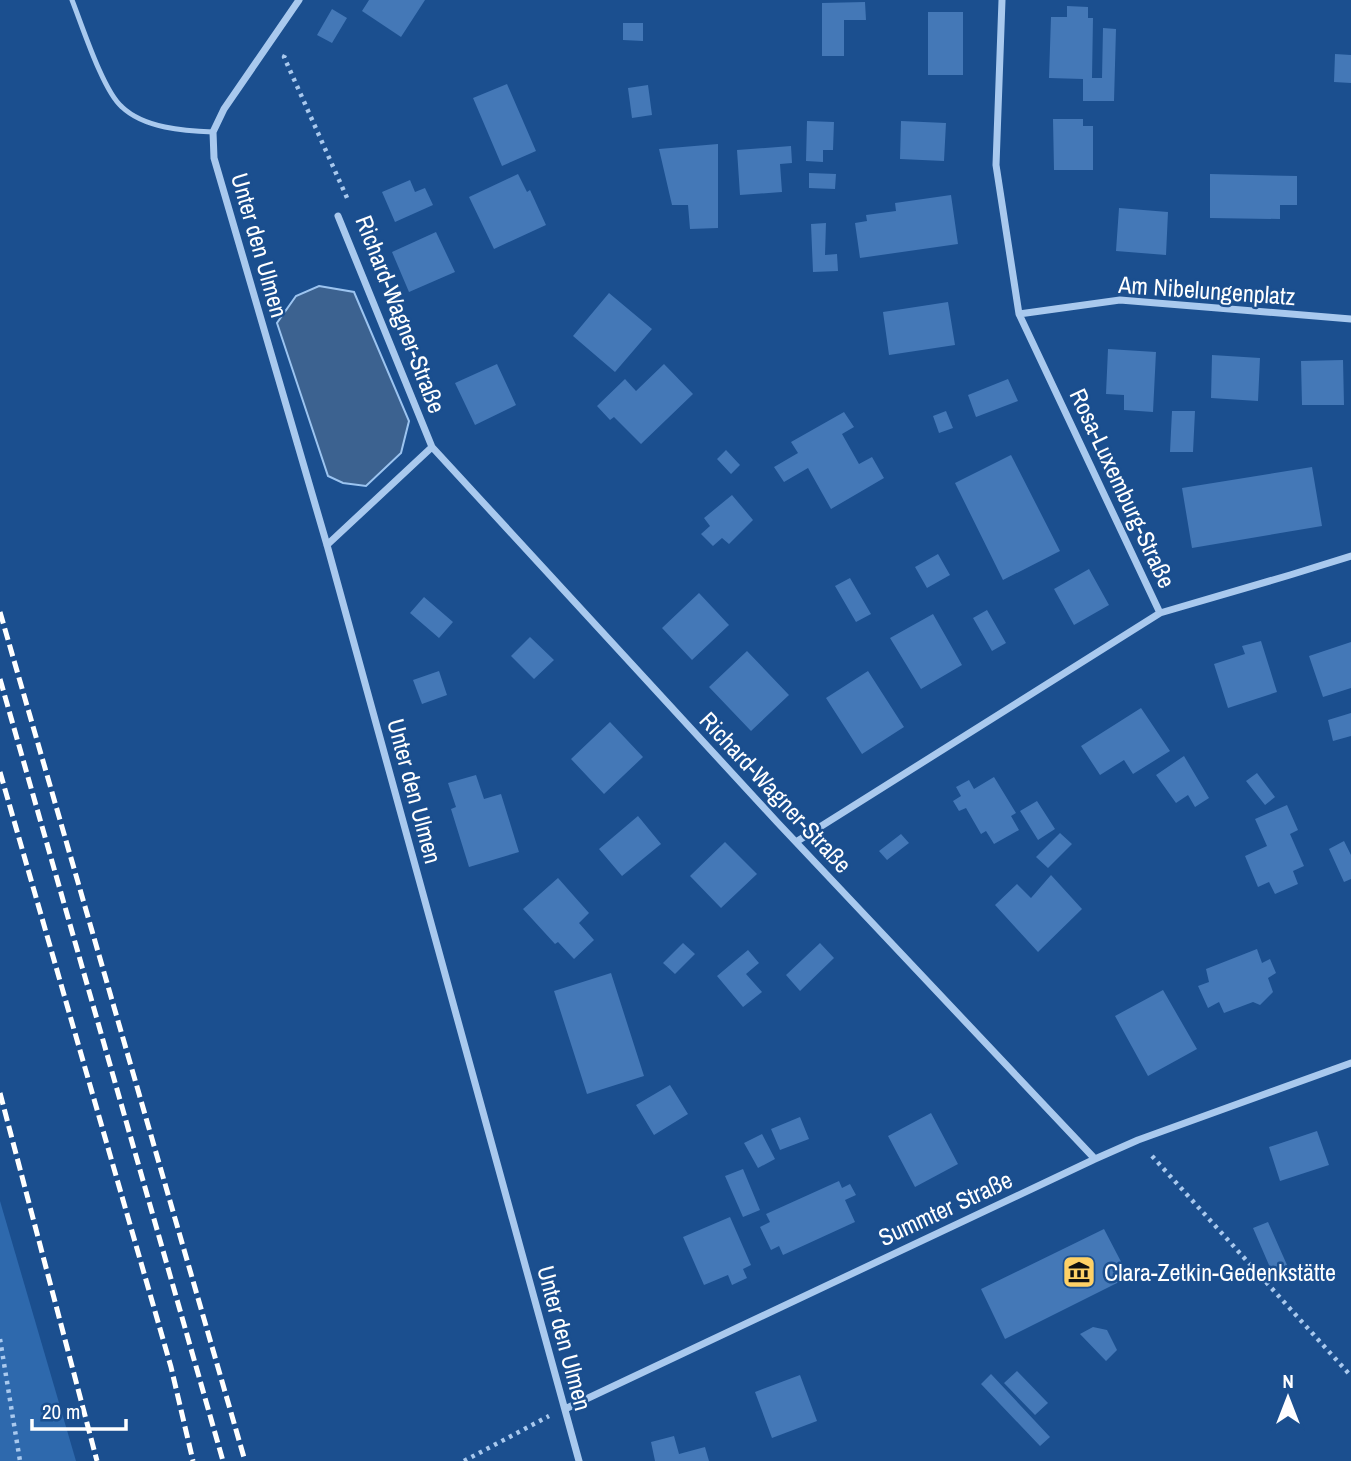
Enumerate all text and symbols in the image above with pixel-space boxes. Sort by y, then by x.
street label: Unter den Ulmen [224,169,296,321]
street label: Richard-Wagner-Straße [349,211,453,417]
street label: Am Nibelungenplatz [1116,268,1297,312]
street label: Rosa-Luxemburg-Straße [1063,383,1183,593]
street label: Richard-Wagner-Straße [693,705,859,879]
street label: Unter den Ulmen [380,715,450,867]
street label: Summter Straße [873,1163,1017,1253]
museum icon: Clara-Zetkin-Gedenkstätte [1060,1253,1098,1291]
place label: Clara-Zetkin-Gedenkstätte [1104,1256,1336,1288]
street label: Unter den Ulmen [530,1262,600,1414]
north arrow [1253,1363,1323,1433]
text: N [1282,1368,1294,1394]
scale bar [32,1388,126,1432]
text: 20 m [42,1397,80,1426]

